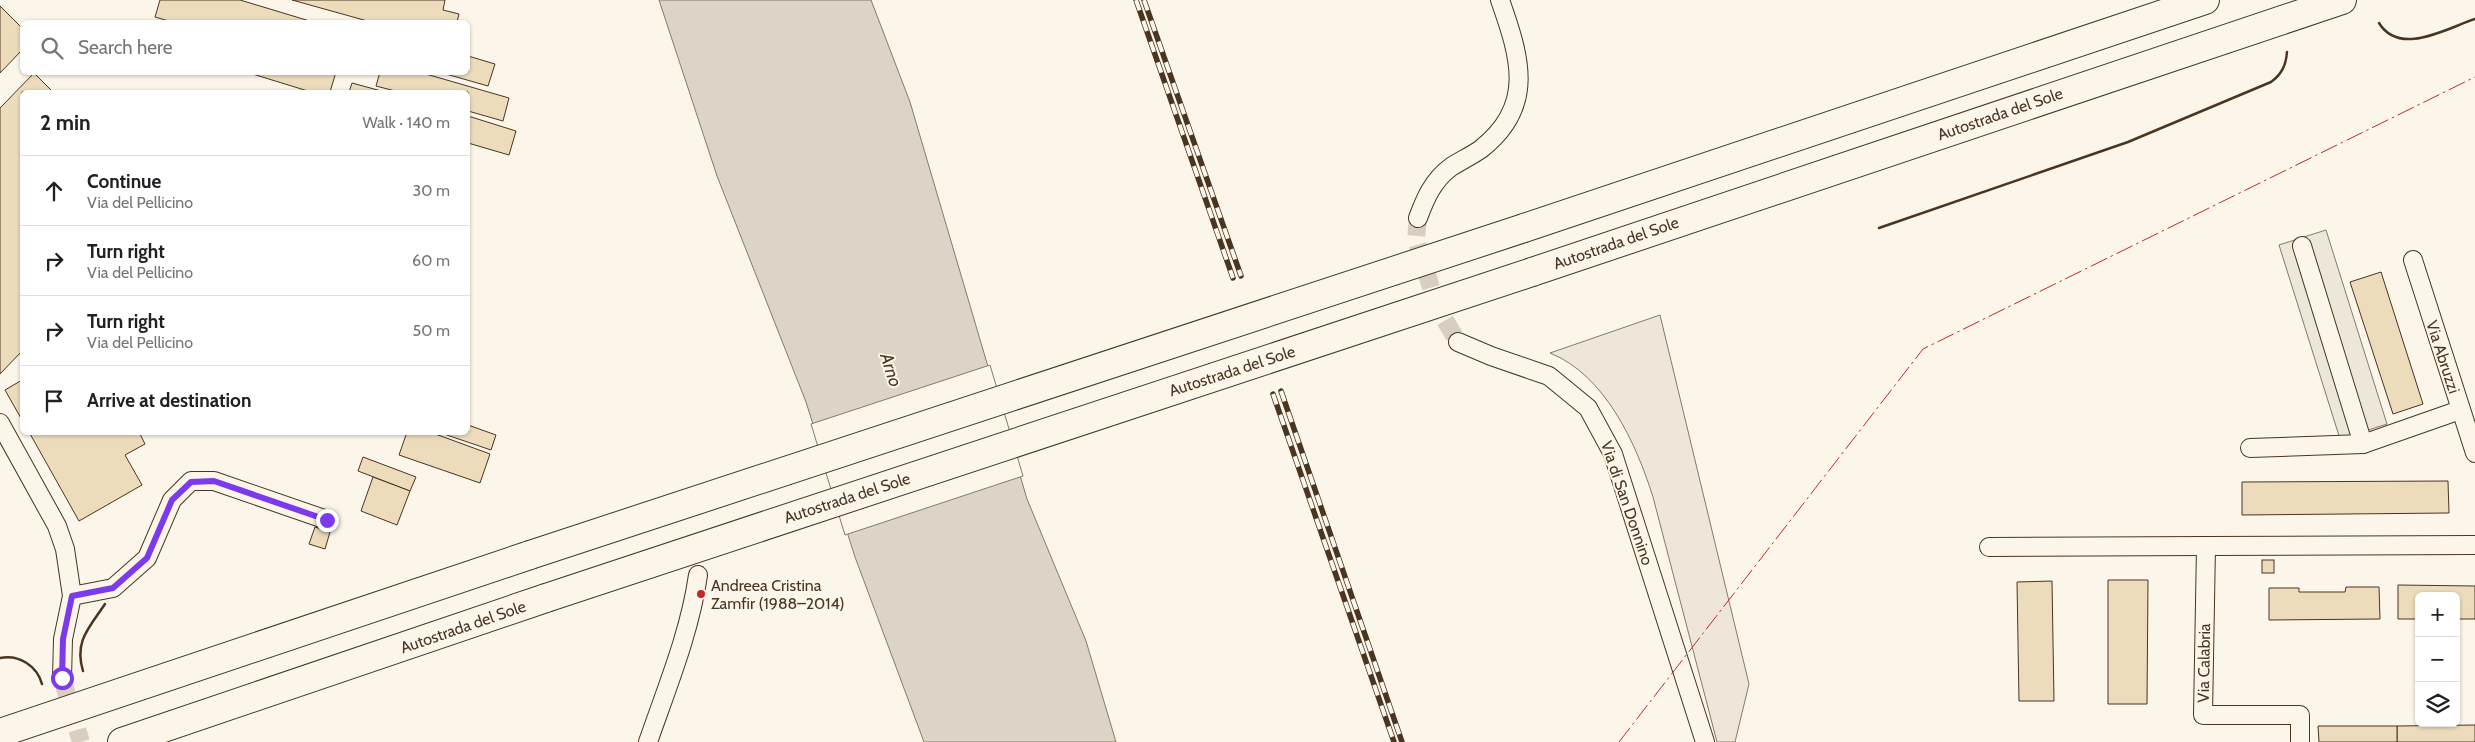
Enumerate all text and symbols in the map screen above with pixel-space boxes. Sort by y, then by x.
search box [20,20,470,75]
icon: search [38,34,66,62]
text: Search here [78,36,172,59]
street label: Autostrada del Sole [1935,84,2065,144]
text: 2 min [40,110,91,135]
text: Walk · 140 m [363,113,450,132]
text: Continue [87,170,161,193]
icon: ahead [40,177,68,205]
text: 30 m [413,181,450,200]
text: Via del Pellicino [87,193,193,212]
street label: Autostrada del Sole [1551,213,1681,273]
text: Turn right [87,240,165,263]
icon: right [40,247,68,275]
text: 60 m [412,251,450,270]
text: Via del Pellicino [87,263,193,282]
text: Turn right [87,310,165,333]
icon: right [40,317,68,345]
street label: Via Abruzzi [2422,318,2464,396]
text: 50 m [413,321,450,340]
text: Via del Pellicino [87,333,193,352]
street label: Autostrada del Sole [1167,342,1297,400]
water label: Arno [875,349,907,390]
icon: arrive [40,387,68,415]
text: Arrive at destination [87,389,251,412]
street label: Via di San Donnino [1597,438,1657,568]
street label: Autostrada del Sole [782,469,912,527]
route end [316,509,339,532]
place label: Andreea Cristina Zamfir (1988–2014) [711,576,844,613]
marker: Andreea Cristina Zamfir (1988–2014) [695,588,707,600]
map controls [2415,592,2460,727]
button: + [2415,592,2460,637]
street label: Autostrada del Sole [398,597,528,657]
street label: Via Calabria [2194,623,2214,703]
button: − [2415,637,2460,682]
route start [51,667,74,690]
button: layers [2415,682,2460,727]

